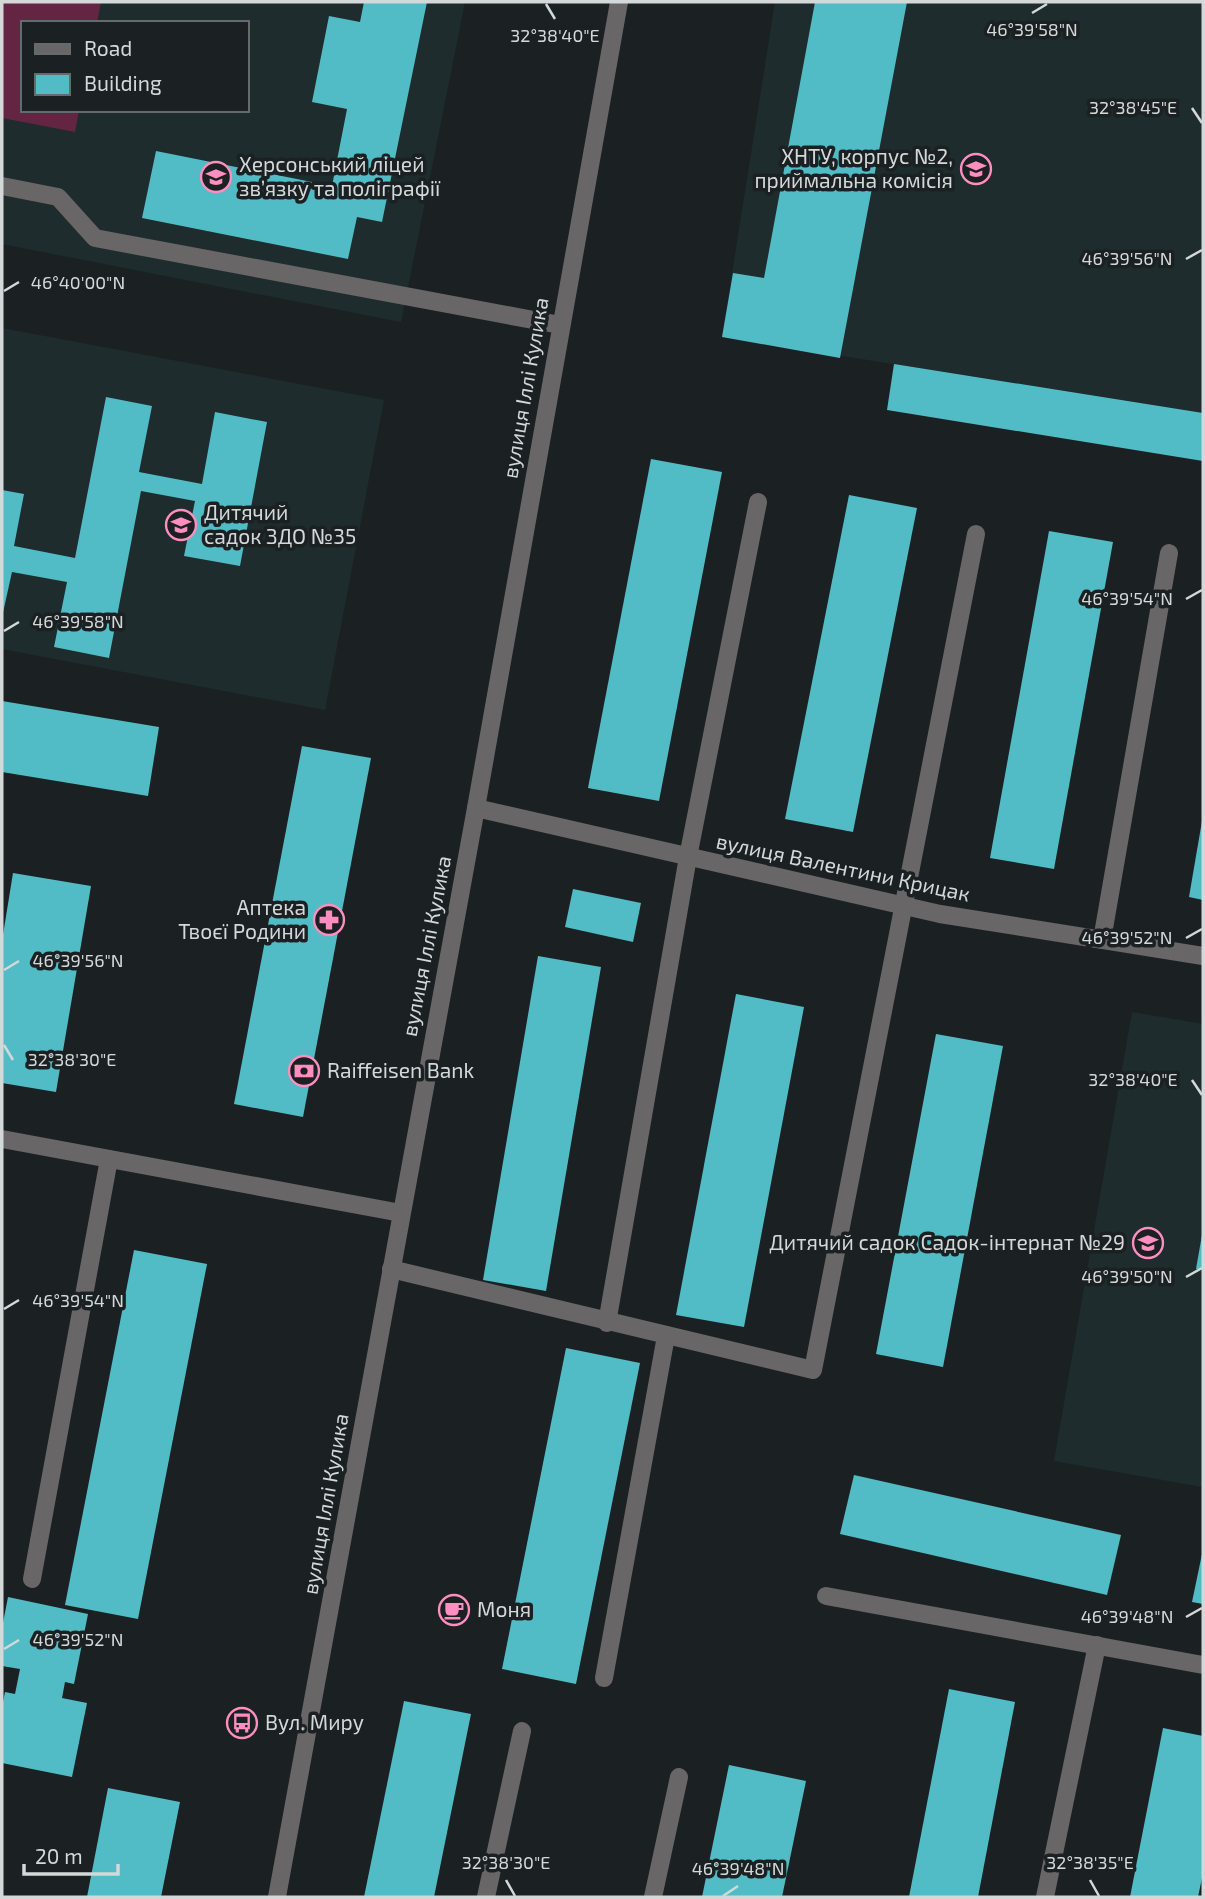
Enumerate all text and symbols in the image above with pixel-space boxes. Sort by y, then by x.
text: 46°39'58"N [986,18,1078,40]
legend [21,21,248,112]
text: 32°38'40"E [510,24,600,46]
text: Road [84,35,132,60]
text: Building [84,70,162,95]
text: 32°38'45"E [1089,96,1177,118]
place label: ХНТУ, корпус №2, приймальна комісія [754,143,953,192]
place label: Херсонський ліцей зв’язку та поліграфії [239,151,441,201]
school or university icon: ХНТУ, корпус №2, приймальна комісія [959,152,993,186]
school or university icon: Херсонський ліцей зв’язку та поліграфії [199,160,233,194]
text: 46°39'56"N [1082,247,1172,269]
text: 46°40'00"N [31,271,125,293]
street label: вулиця Іллі Кулика [496,295,554,480]
place label: Дитячий садок ЗДО №35 [204,499,356,548]
school or university icon: Дитячий садок ЗДО №35 [164,508,198,542]
text: 46°39'54"N [1081,587,1173,609]
text: 46°39'58"N [32,610,124,632]
street label: вулиця Валентини Крицак [714,827,973,907]
street label: вулиця Іллі Кулика [396,853,456,1038]
place label: Аптека Твоєї Родини [178,894,306,943]
pharmacy icon: Аптека Твоєї Родини [312,903,346,937]
text: 46°39'52"N [1082,926,1172,948]
text: 46°39'56"N [33,949,123,971]
text: 32°38'30"E [28,1048,116,1070]
bank icon: Raiffeisen Bank [287,1054,321,1088]
place label: Raiffeisen Bank [327,1057,475,1082]
text: 32°38'40"E [1088,1068,1178,1090]
school or university icon: Дитячий садок Садок-інтернат №29 [1131,1226,1165,1260]
place label: Дитячий садок Садок-інтернат №29 [769,1229,1125,1254]
text: 46°39'50"N [1081,1265,1173,1287]
text: 46°39'54"N [32,1289,124,1311]
street label: вулиця Іллі Кулика [296,1411,354,1596]
cafe icon: Моня [437,1593,471,1627]
place label: Моня [477,1596,531,1621]
text: 46°39'48"N [1081,1605,1173,1627]
text: 46°39'52"N [33,1628,123,1650]
bus stop icon: Вул. Миру [225,1706,259,1740]
place label: Вул. Миру [265,1709,364,1735]
scale bar [24,1832,119,1876]
text: 20 m [35,1843,83,1868]
text: 32°38'30"E [462,1851,550,1873]
text: 32°38'35"E [1046,1851,1134,1873]
text: 46°39'48"N [692,1857,784,1879]

